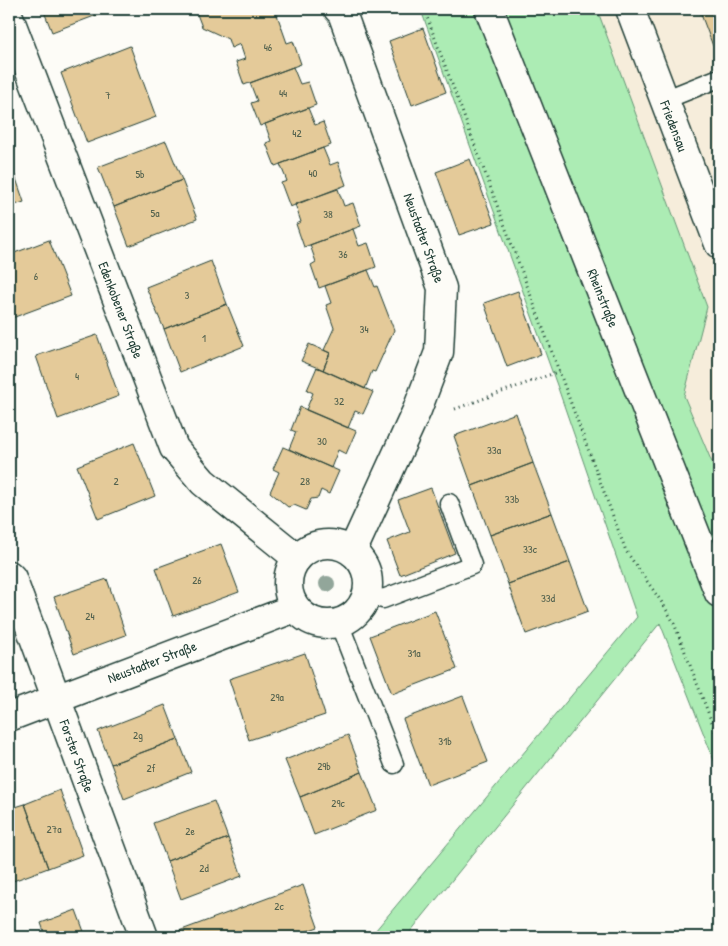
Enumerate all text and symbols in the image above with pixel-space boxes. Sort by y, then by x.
house number: 46 [264,40,273,54]
house number: 44 [279,86,287,100]
house number: 7 [105,88,111,102]
street label: Friedensau [656,97,693,154]
house number: 42 [292,126,302,140]
house number: 40 [308,166,318,180]
house number: 5b [135,167,145,181]
street label: Neustadter Straße [399,190,450,286]
house number: 5a [151,206,160,220]
house number: 38 [323,207,333,221]
house number: 36 [338,247,348,261]
street label: Edenkobener Straße [93,259,149,362]
street label: Rheinstraße [582,266,624,331]
house number: 6 [34,269,39,283]
house number: 3 [185,288,190,302]
house number: 34 [359,322,369,336]
house number: 1 [202,331,206,345]
house number: 4 [75,369,79,383]
house number: 32 [334,394,344,408]
house number: 30 [317,434,327,448]
house number: 33a [487,443,502,457]
house number: 2 [113,474,119,488]
house number: 28 [300,474,310,488]
house number: 33b [505,492,520,506]
house number: 33c [523,542,538,556]
house number: 26 [192,573,202,587]
house number: 33d [541,591,556,605]
house number: 24 [85,609,95,623]
street label: Neustadter Straße [105,636,200,688]
house number: 31a [407,646,421,660]
house number: 29a [270,690,284,704]
street label: Forster Straße [54,716,99,795]
house number: 2g [133,728,143,742]
house number: 31b [438,734,452,748]
house number: 29b [317,759,331,773]
house number: 2f [146,761,156,775]
house number: 29c [331,796,345,810]
house number: 27a [47,822,62,836]
house number: 2e [185,824,195,838]
house number: 2d [199,861,209,875]
house number: 2c [274,899,284,913]

